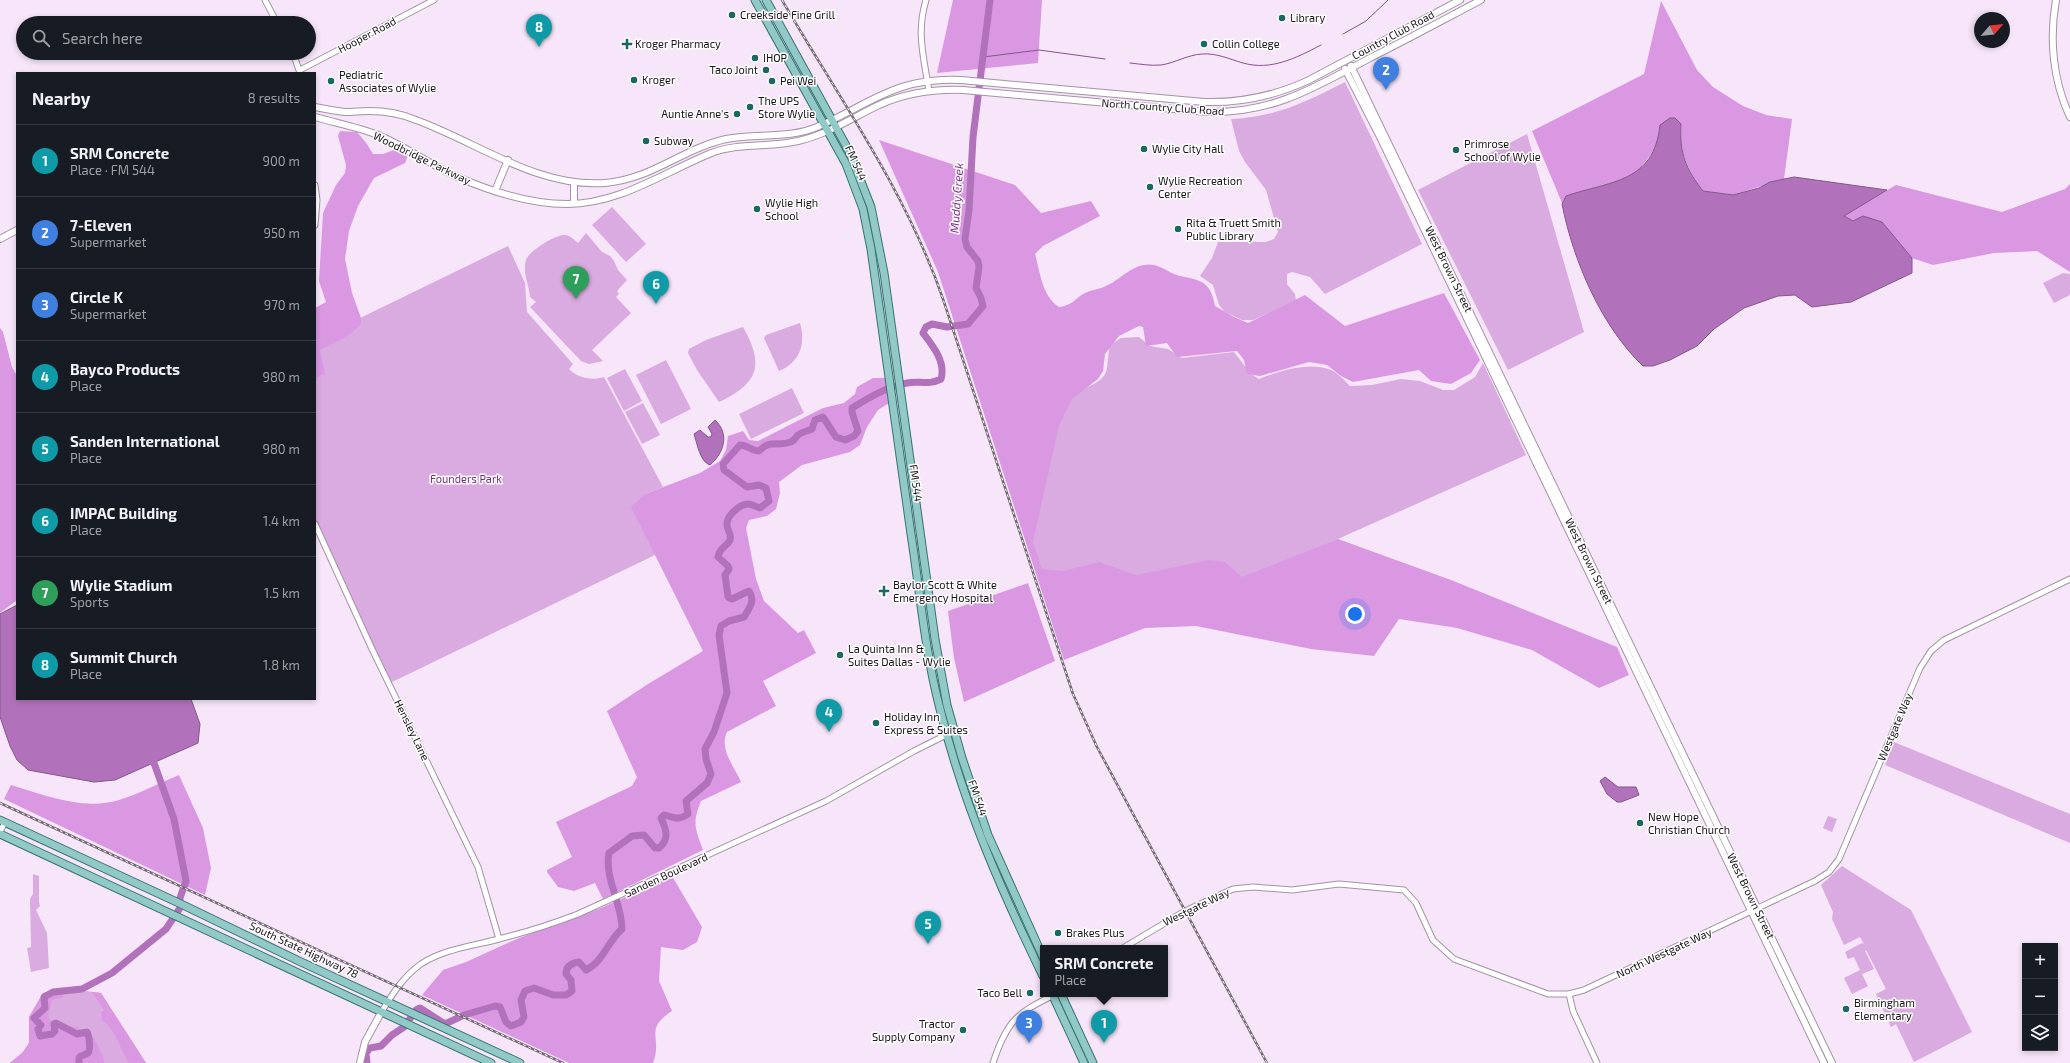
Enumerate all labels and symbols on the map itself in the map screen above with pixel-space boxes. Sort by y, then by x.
street label: Country Club Road [1349,7,1436,62]
place label: Creekside Fine Grill [740,8,836,21]
marker: Creekside Fine Grill [727,10,737,20]
place label: Library [1290,11,1326,24]
north arrow [1974,12,2010,48]
marker: Library [1277,13,1287,23]
street label: Hooper Road [335,14,398,55]
pin: 8 [526,14,552,47]
place label: Kroger Pharmacy [635,37,721,50]
place label: Collin College [1212,37,1280,50]
marker: Kroger Pharmacy [622,39,632,49]
marker: Collin College [1199,39,1209,49]
place label: IHOP [763,51,787,64]
marker: IHOP [750,53,760,63]
pin: 2 [1373,57,1399,90]
place label: Taco Joint [710,63,758,76]
marker: Taco Joint [761,65,771,75]
place label: Pediatric Associates of Wylie [339,68,436,94]
place label: Kroger [642,73,676,86]
place label: Pei Wei [780,74,816,87]
marker: Kroger [629,75,639,85]
marker: Pediatric Associates of Wylie [326,76,336,86]
marker: Pei Wei [767,76,777,86]
place label: The UPS Store Wylie [758,94,815,120]
street label: North Country Club Road [1101,96,1225,117]
marker: The UPS Store Wylie [745,102,755,112]
place label: Auntie Anne's [661,107,729,120]
marker: Auntie Anne's [732,109,742,119]
street label: Woodbridge Parkway [371,128,473,187]
place label: Subway [654,134,694,147]
marker: Subway [641,136,651,146]
place label: Primrose School of Wylie [1464,137,1541,163]
place label: Wylie City Hall [1152,142,1224,155]
street label: FM 544 [843,143,870,183]
marker: Wylie City Hall [1139,144,1149,154]
marker: Primrose School of Wylie [1451,145,1461,155]
water label: Muddy Creek [947,162,966,234]
place label: Wylie Recreation Center [1158,174,1242,200]
marker: Wylie Recreation Center [1145,182,1155,192]
place label: Wylie High School [765,196,818,222]
marker: Wylie High School [752,204,762,214]
place label: Rita & Truett Smith Public Library [1186,216,1281,242]
marker: Rita & Truett Smith Public Library [1173,224,1183,234]
street label: West Brown Street [1423,224,1476,314]
pin: 7 [563,266,589,299]
pin: 6 [643,271,669,304]
street label: FM 544 [907,463,926,503]
park label: Founders Park [430,472,502,485]
street label: West Brown Street [1563,516,1616,606]
place label: Baylor Scott & White Emergency Hospital [893,578,997,604]
marker: Baylor Scott & White Emergency Hospital [878,585,890,597]
your location [1345,604,1365,624]
place label: La Quinta Inn & Suites Dallas - Wylie [848,642,951,668]
marker: La Quinta Inn & Suites Dallas - Wylie [835,650,845,660]
street label: Westgate Way [1874,691,1915,763]
street label: Hensley Lane [392,697,433,763]
pin: 4 [816,699,842,732]
place label: Holiday Inn Express & Suites [884,710,968,736]
marker: Holiday Inn Express & Suites [871,718,881,728]
street label: FM 544 [966,778,991,818]
place label: New Hope Christian Church [1648,810,1730,836]
marker: New Hope Christian Church [1635,818,1645,828]
street label: Sanden Boulevard [622,850,710,900]
street label: West Brown Street [1725,851,1778,941]
street label: Westgate Way [1160,885,1231,928]
pin: 5 [915,911,941,944]
street label: South State Highway 78 [248,919,361,981]
street label: North Westgate Way [1614,925,1714,980]
place label: Brakes Plus [1066,926,1125,939]
marker: Brakes Plus [1053,928,1063,938]
place label: Taco Bell [977,986,1023,999]
marker: Taco Bell [1025,988,1035,998]
place label: Birmingham Elementary [1854,996,1915,1022]
marker: Birmingham Elementary [1841,1004,1851,1014]
pin: 3 [1016,1010,1042,1043]
pin: 1 [1091,1010,1117,1043]
place label: Tractor Supply Company [872,1017,956,1043]
marker: Tractor Supply Company [958,1025,968,1035]

